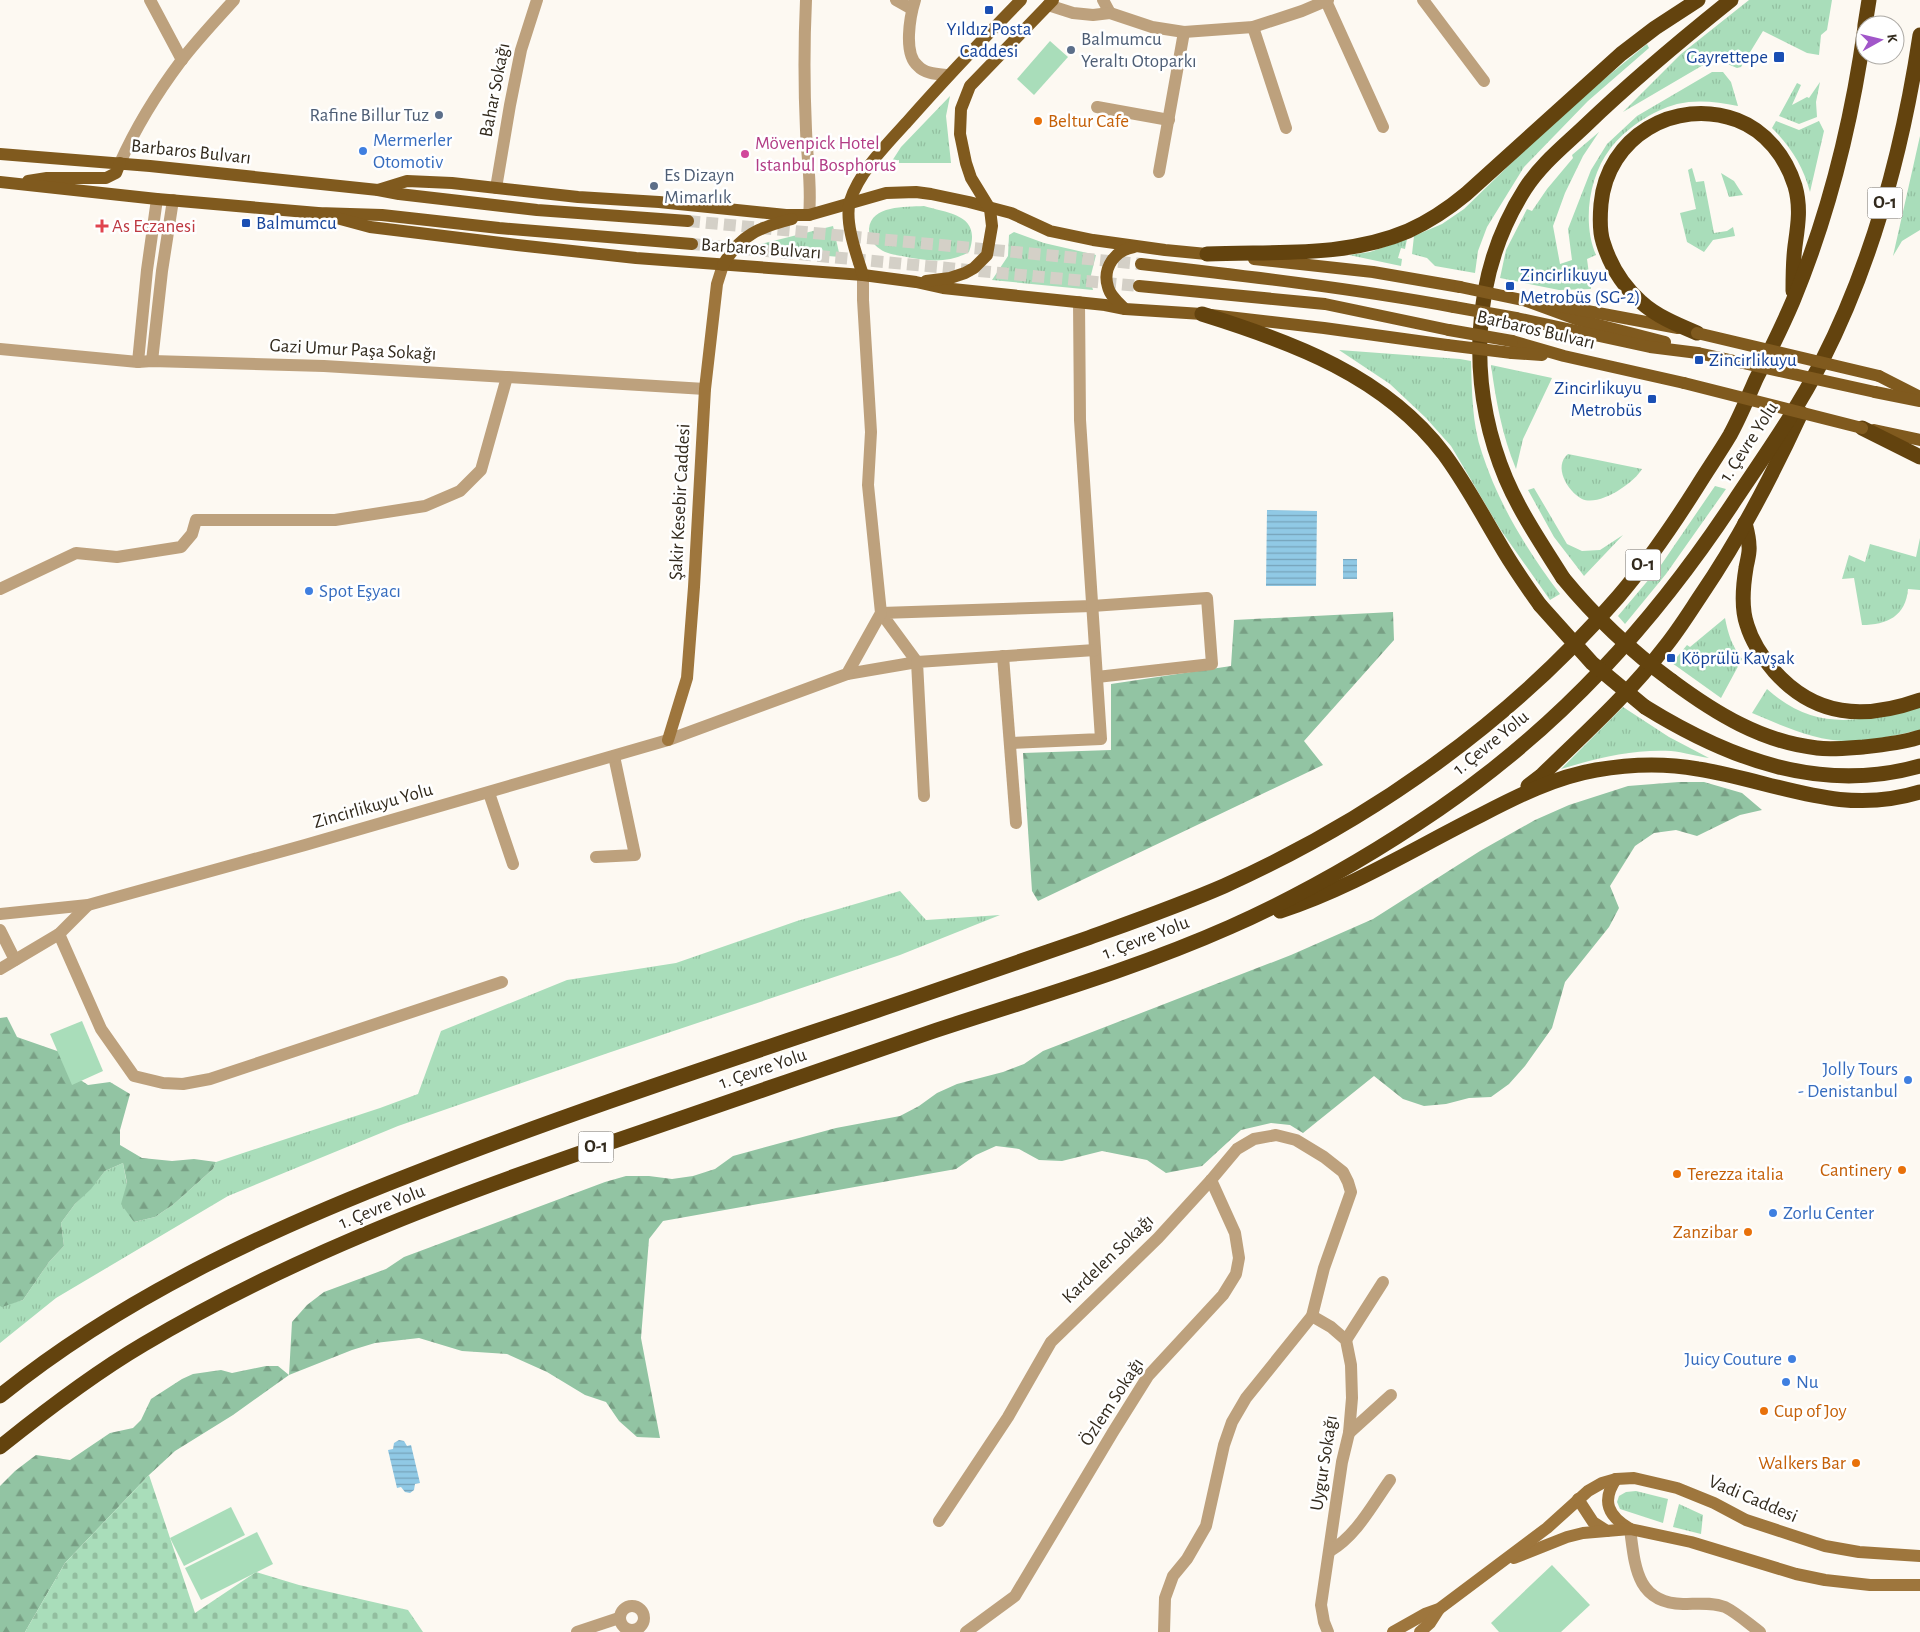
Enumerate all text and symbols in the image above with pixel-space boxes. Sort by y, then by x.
marker: Yıldız Posta Caddesi [983,4,995,16]
north arrow [1855,15,1905,65]
place label: Yıldız Posta Caddesi [947,20,1032,61]
place label: Balmumcu Yeraltı Otoparkı [1081,30,1197,71]
text: K [1884,33,1899,44]
street label: Bahar Sokağı [477,41,513,139]
marker: Balmumcu Yeraltı Otoparkı [1065,44,1077,56]
place label: Gayrettepe [1686,48,1768,67]
marker: Gayrettepe [1772,50,1786,64]
place label: Rafine Billur Tuz [310,106,429,125]
marker: Rafine Billur Tuz [433,109,445,121]
place label: Beltur Cafe [1048,112,1129,131]
marker: Beltur Cafe [1032,115,1044,127]
place label: Mermerler Otomotiv [373,131,452,172]
place label: Mövenpick Hotel Istanbul Bosphorus [755,134,896,175]
street label: Barbaros Bulvarı [130,136,252,168]
marker: Mermerler Otomotiv [357,145,369,157]
marker: Mövenpick Hotel Istanbul Bosphorus [739,148,751,160]
place label: Es Dizayn Mimarlık [664,166,734,207]
marker: Es Dizayn Mimarlık [648,180,660,192]
road number: O-1 [1868,188,1902,218]
place label: Balmumcu [256,214,337,233]
place label: As Eczanesi [112,217,196,236]
marker: Balmumcu [240,217,252,229]
marker: As Eczanesi [96,220,108,232]
street label: Barbaros Bulvarı [700,235,822,263]
place label: Zincirlikuyu Metrobüs (SG-2) [1520,266,1641,307]
marker: Zincirlikuyu Metrobüs (SG-2) [1504,280,1516,292]
street label: Barbaros Bulvarı [1475,307,1597,353]
street label: Gazi Umur Paşa Sokağı [269,336,437,364]
place label: Zincirlikuyu [1709,351,1797,370]
marker: Zincirlikuyu [1693,354,1705,366]
place label: Zincirlikuyu Metrobüs [1554,379,1642,420]
marker: Zincirlikuyu Metrobüs [1646,393,1658,405]
street label: 1. Çevre Yolu [1716,398,1782,485]
street label: Şakir Kesebir Caddesi [666,423,694,581]
road number: O-1 [1626,550,1660,580]
place label: Spot Eşyacı [319,582,401,601]
marker: Spot Eşyacı [303,585,315,597]
place label: Köprülü Kavşak [1681,649,1795,668]
marker: Köprülü Kavşak [1665,652,1677,664]
street label: 1. Çevre Yolu [1450,707,1533,779]
street label: Zincirlikuyu Yolu [311,780,435,832]
street label: 1. Çevre Yolu [1100,913,1192,963]
street label: 1. Çevre Yolu [717,1045,809,1093]
place label: Jolly Tours - Denistanbul [1798,1060,1898,1101]
marker: Jolly Tours - Denistanbul [1902,1074,1914,1086]
road number: O-1 [578,1132,614,1162]
place label: Cantinery [1820,1161,1892,1180]
marker: Cantinery [1896,1164,1908,1176]
place label: Terezza italia [1687,1165,1784,1184]
marker: Terezza italia [1671,1168,1683,1180]
street label: 1. Çevre Yolu [336,1181,428,1233]
place label: Zorlu Center [1783,1204,1874,1223]
marker: Zorlu Center [1767,1207,1779,1219]
street label: Kardelen Sokağı [1059,1211,1157,1307]
place label: Zanzibar [1673,1223,1738,1242]
marker: Zanzibar [1742,1226,1754,1238]
place label: Juicy Couture [1684,1350,1782,1369]
marker: Juicy Couture [1786,1353,1798,1365]
street label: Özlem Sokağı [1076,1354,1147,1449]
place label: Nu [1796,1373,1819,1392]
marker: Nu [1780,1376,1792,1388]
place label: Cup of Joy [1774,1402,1847,1421]
marker: Cup of Joy [1758,1405,1770,1417]
street label: Uygur Sokağı [1307,1414,1341,1512]
place label: Walkers Bar [1758,1454,1846,1473]
marker: Walkers Bar [1850,1457,1862,1469]
street label: Vadi Caddesi [1706,1472,1800,1526]

